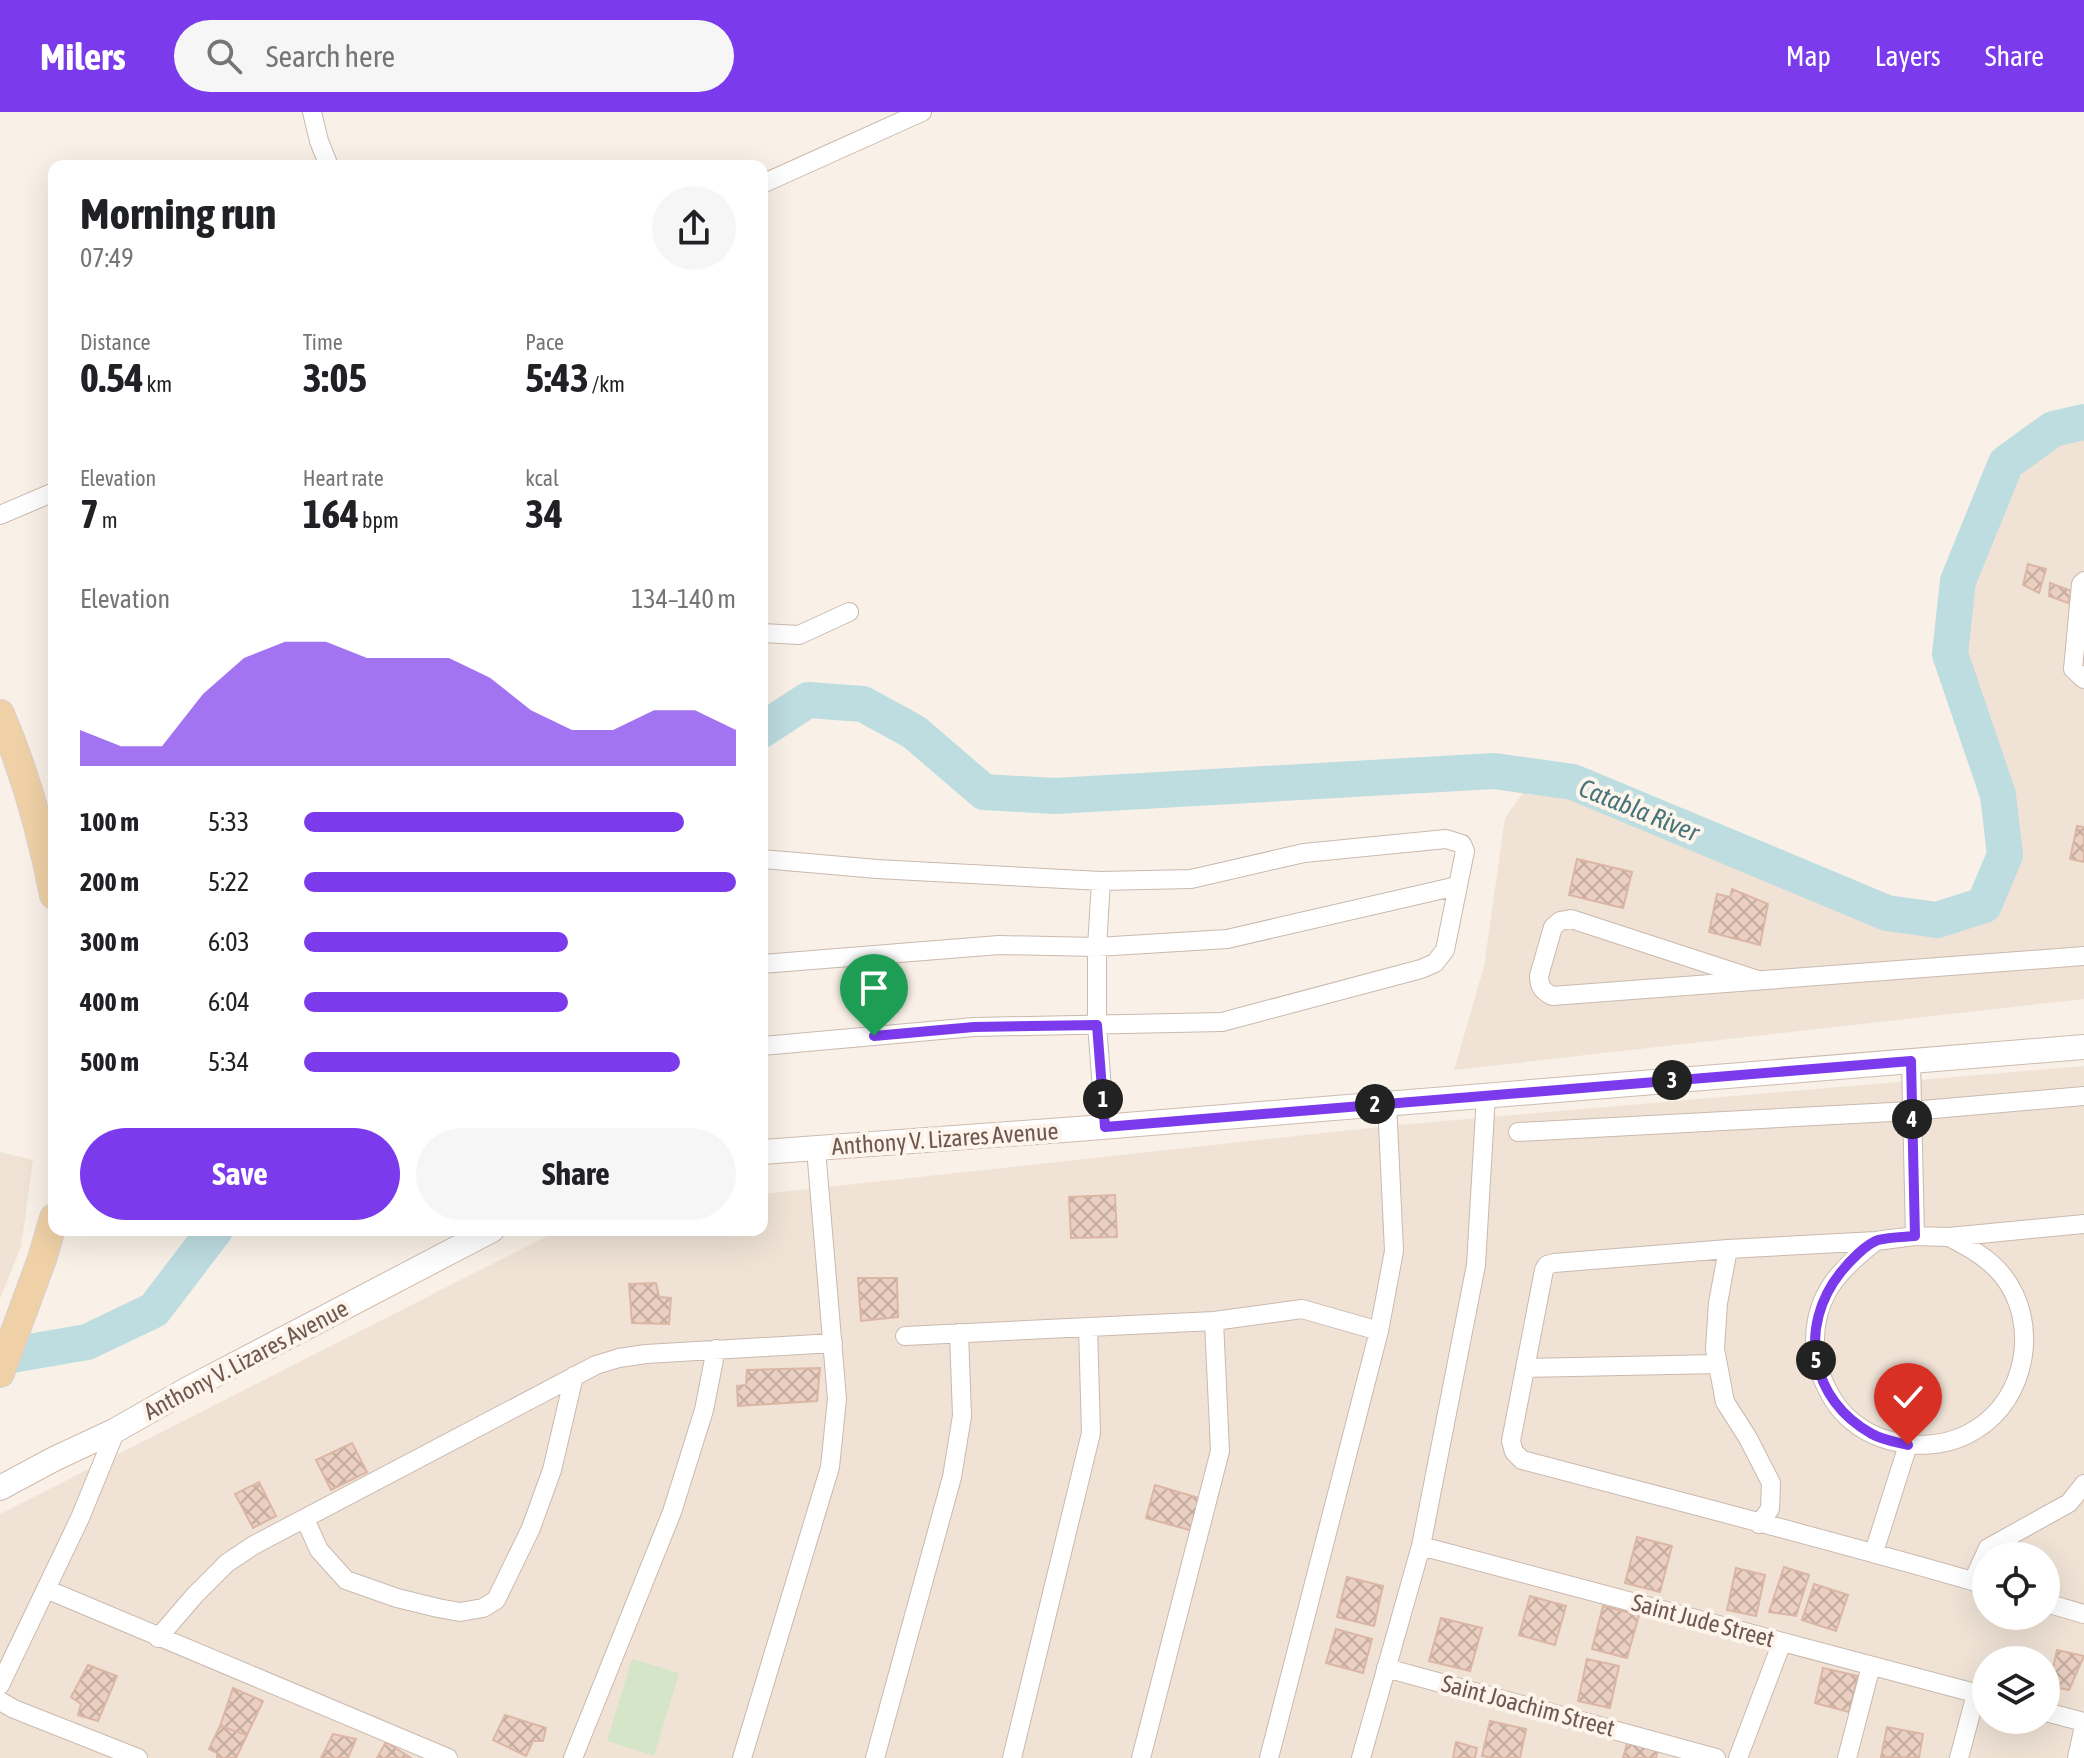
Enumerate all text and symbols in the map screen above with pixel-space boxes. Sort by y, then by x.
search box [174,20,734,92]
icon: search [202,34,246,78]
text: Milers [40,35,126,78]
text: Search here [266,39,395,73]
text: Map [1786,40,1831,72]
text: Layers [1875,40,1941,72]
text: Share [1985,40,2044,72]
button: share [652,186,736,270]
text: Morning run [80,188,276,238]
text: 07:49 [80,243,134,273]
text: Distance [80,329,151,355]
text: Time [303,329,343,355]
text: Pace [525,329,564,355]
text: 0.54 [80,355,144,400]
text: 3:05 [303,355,367,400]
text: 5:43 [525,355,589,400]
text: km [144,371,172,397]
text: /km [589,371,625,397]
text: Elevation [80,465,156,491]
text: Heart rate [303,465,384,491]
text: kcal [525,465,559,491]
text: 7 [80,491,99,536]
text: 164 [303,491,359,536]
text: 34 [525,491,563,536]
text: m [99,507,118,533]
text: bpm [359,507,399,533]
text: Elevation [80,584,170,614]
text: 134–140 m [631,584,736,614]
water label: Catabla River [1575,772,1704,848]
text: 100 m [80,807,139,837]
text: 5:33 [208,807,249,837]
text: 200 m [80,867,139,897]
text: 5:22 [208,867,249,897]
text: 300 m [80,927,139,957]
text: 6:03 [208,927,250,957]
pin [840,954,908,1036]
icon: arrive [852,966,896,1010]
text: 400 m [80,987,139,1017]
text: 6:04 [208,987,250,1017]
text: 500 m [80,1047,139,1077]
text: 5:34 [208,1047,249,1077]
pin: 3 [1652,1060,1692,1100]
text: 3 [1667,1067,1677,1093]
pin: 1 [1083,1079,1123,1119]
pin: 2 [1355,1084,1395,1124]
text: 1 [1098,1086,1108,1112]
text: 2 [1370,1091,1380,1117]
pin: 4 [1892,1099,1932,1139]
text: 4 [1907,1106,1917,1132]
street label: Anthony V. Lizares Avenue [831,1117,1059,1160]
button: Save [80,1128,400,1220]
button: Share [416,1128,736,1220]
street label: Anthony V. Lizares Avenue [139,1294,352,1425]
pin: 5 [1796,1340,1836,1380]
text: 5 [1811,1347,1821,1373]
pin [1874,1363,1942,1445]
icon: check [1886,1375,1930,1419]
map controls [1972,1542,2060,1734]
button: locate [1972,1542,2060,1630]
street label: Saint Jude Street [1629,1589,1777,1652]
button: layers [1972,1646,2060,1734]
street label: Saint Joachim Street [1439,1669,1618,1742]

